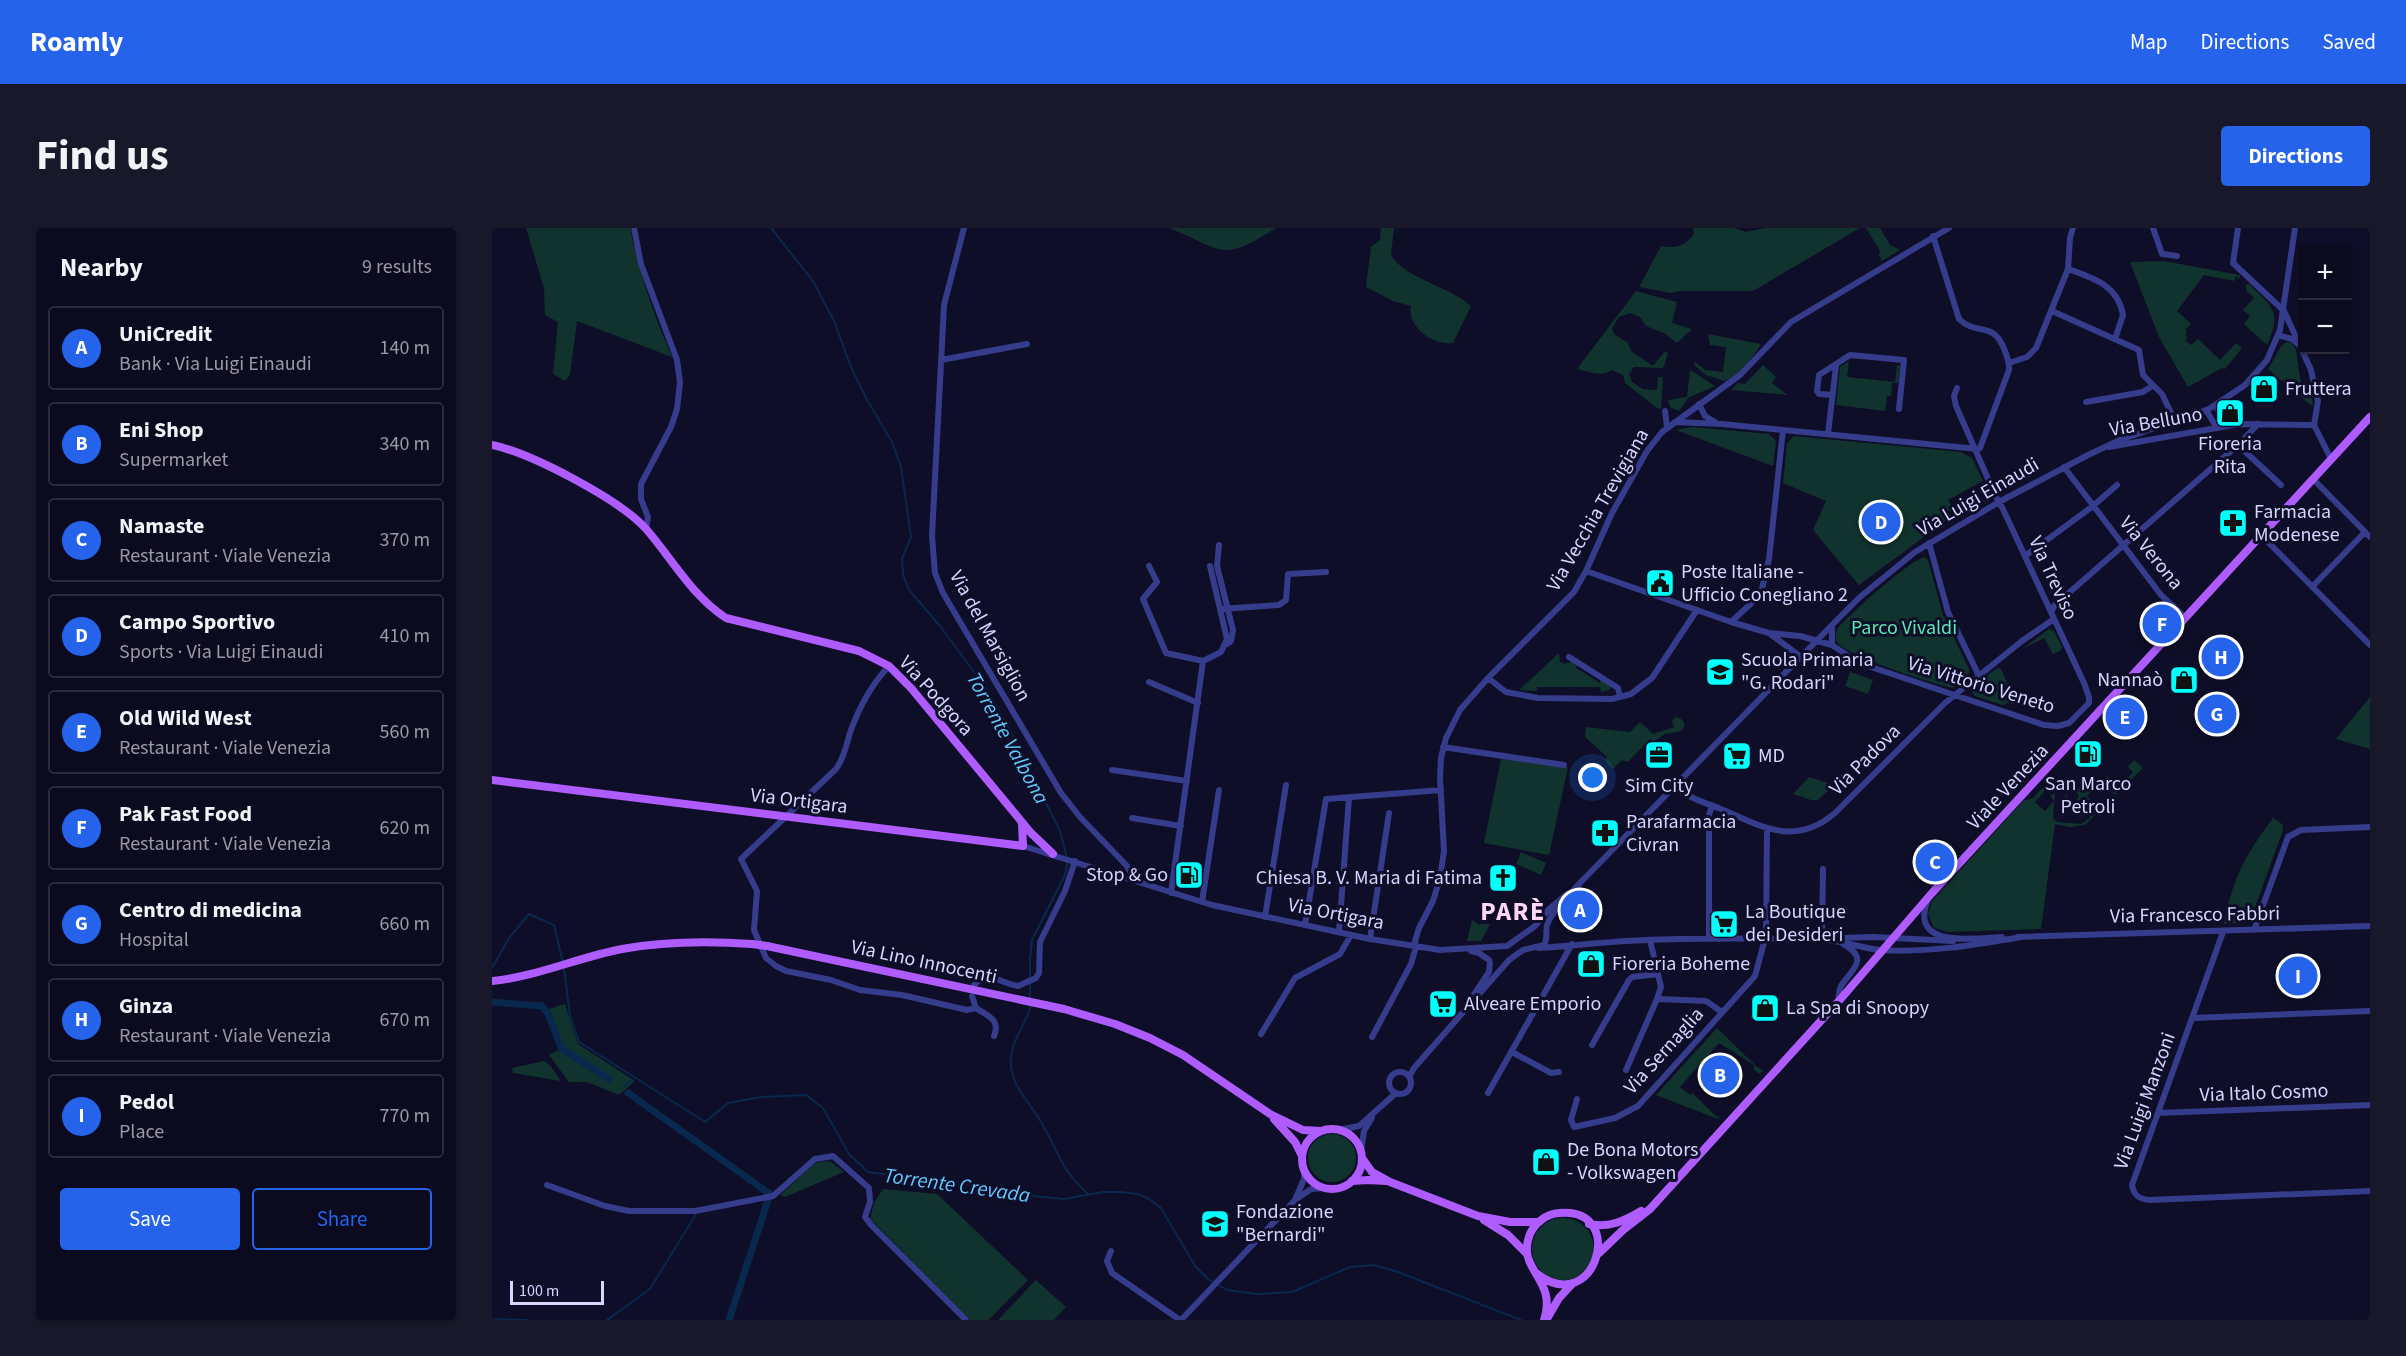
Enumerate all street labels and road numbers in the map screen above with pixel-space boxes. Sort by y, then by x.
street label: Via Belluno [2107,400,2205,444]
street label: Via Vecchia Trevigiana [1540,423,1656,597]
street label: Via Luigi Einaudi [1912,451,2044,543]
street label: Via Verona [2112,510,2190,596]
street label: Via Treviso [2021,532,2085,624]
street label: Via del Marsiglion [942,565,1038,707]
street label: Via Vittorio Veneto [1904,649,2058,721]
street label: Via Podgora [892,650,980,742]
street label: Via Padova [1823,718,1907,802]
street label: Viale Venezia [1961,738,2055,836]
street label: Via Ortigara [749,781,849,821]
street label: Via Ortigara [1285,891,1387,937]
street label: Via Francesco Fabbri [2110,900,2280,930]
street label: Via Lino Innocenti [848,933,1000,991]
street label: Via Sernaglia [1617,1001,1711,1101]
street label: Via Luigi Manzoni [2107,1028,2183,1174]
street label: Via Italo Cosmo [2199,1077,2329,1109]

